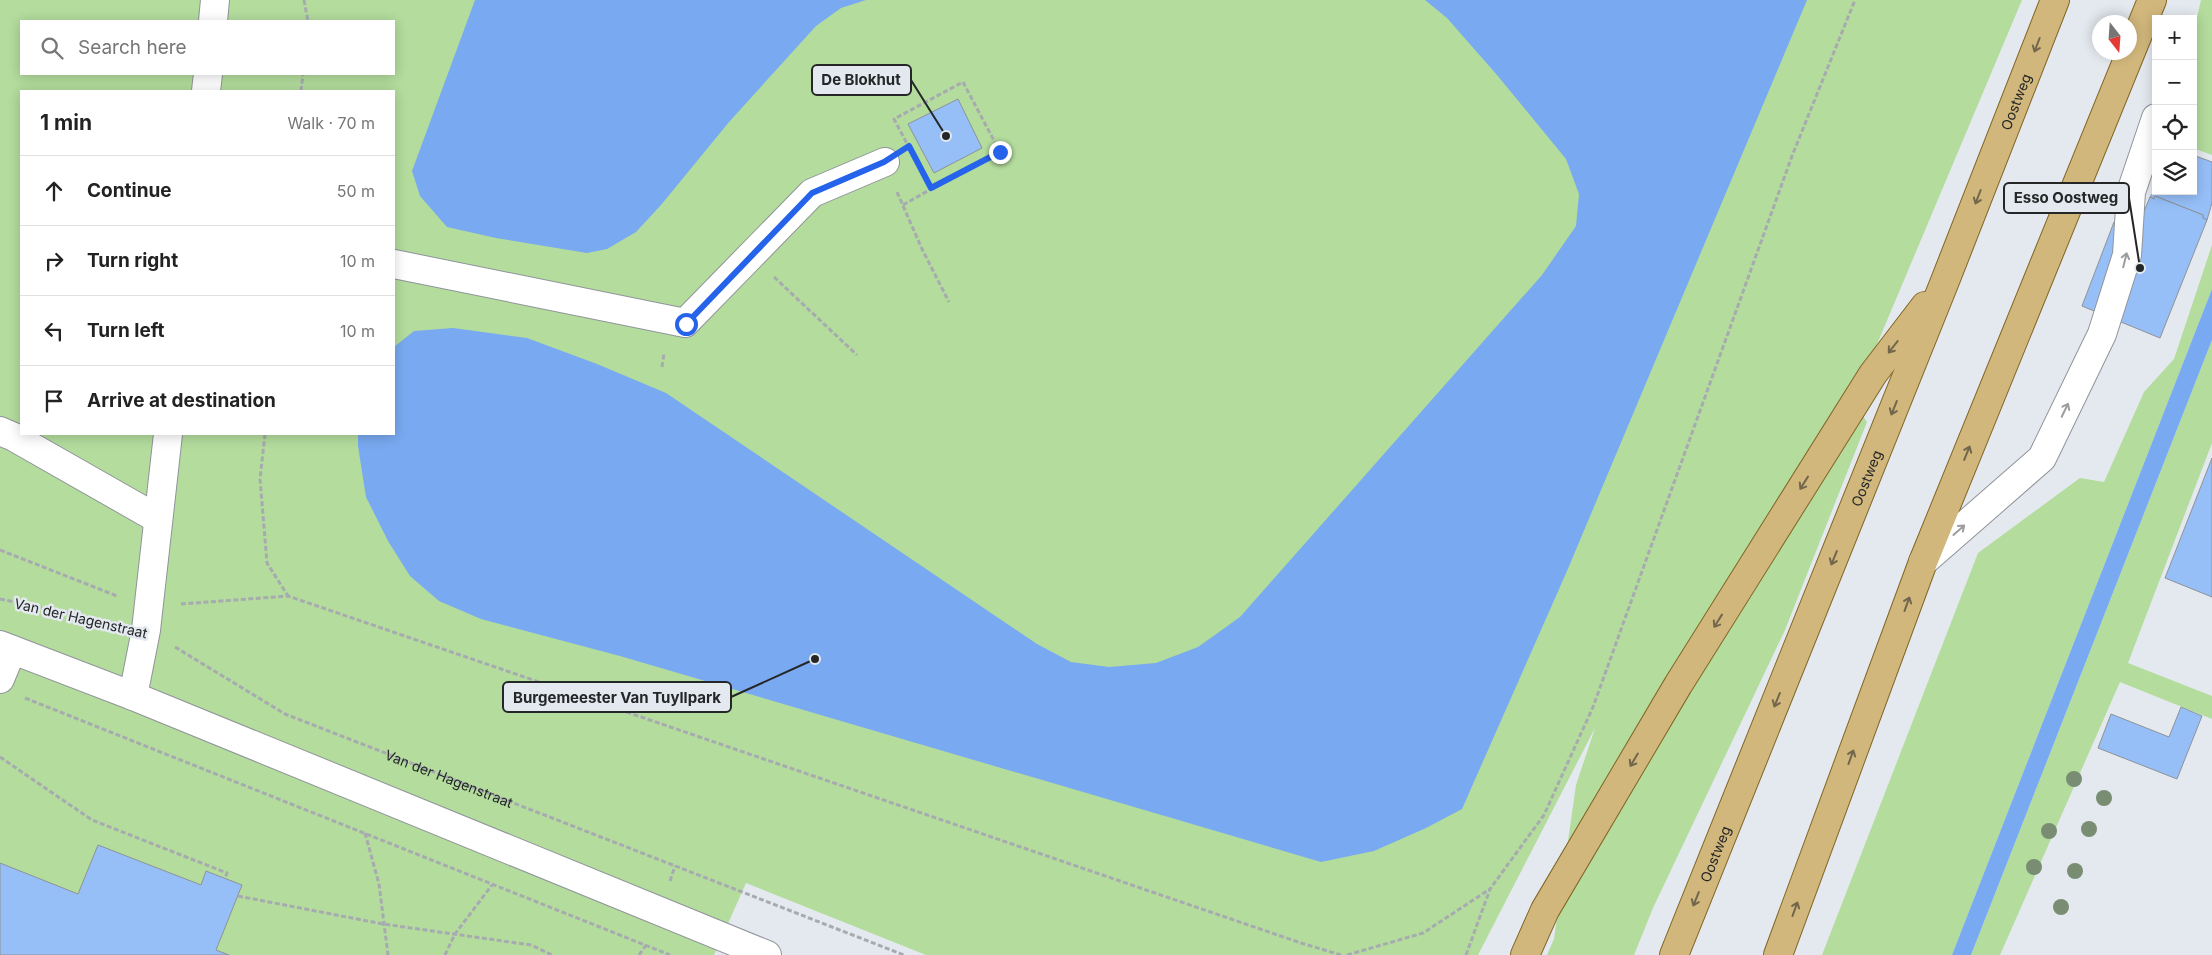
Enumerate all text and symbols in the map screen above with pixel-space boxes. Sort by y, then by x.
north arrow [2092,15,2137,60]
map controls [2152,15,2197,195]
button: + [2152,15,2197,60]
search box [20,20,395,75]
icon: search [38,34,66,62]
text: Search here [78,36,187,59]
one-way arrow [2032,37,2041,53]
button: − [2152,60,2197,105]
callout: De Blokhut [812,65,911,95]
text: De Blokhut [821,70,901,89]
street label: Oostweg [1996,71,2034,132]
button: locate [2152,105,2197,150]
text: 1 min [40,110,92,135]
text: Walk · 70 m [287,113,375,133]
route end [989,141,1012,164]
button: layers [2152,150,2197,195]
icon: ahead [40,177,68,205]
text: Continue [87,179,172,202]
text: 50 m [337,181,375,201]
callout: Esso Oostweg [2004,183,2129,213]
text: Esso Oostweg [2014,188,2118,207]
one-way arrow [1972,189,1981,204]
icon: right [40,247,68,275]
text: Turn right [87,249,178,272]
text: 10 m [340,251,375,271]
one-way arrow [2121,252,2130,268]
route start [675,313,698,336]
icon: left [40,317,68,345]
text: Turn left [87,319,165,342]
text: 10 m [340,321,375,341]
one-way arrow [1888,340,1898,354]
icon: arrive [40,387,68,415]
text: Arrive at destination [87,389,276,412]
one-way arrow [1889,399,1898,415]
one-way arrow [2061,403,2070,418]
one-way arrow [1963,446,1972,461]
street label: Oostweg [1847,447,1885,509]
one-way arrow [1799,476,1810,490]
one-way arrow [1953,524,1966,535]
one-way arrow [1829,550,1838,566]
street label: Van der Hagenstraat [13,594,149,642]
one-way arrow [1903,597,1912,612]
one-way arrow [1713,613,1723,627]
callout: Burgemeester Van Tuyllpark [503,682,731,712]
text: Burgemeester Van Tuyllpark [513,688,721,707]
one-way arrow [1772,692,1782,707]
street label: Van der Hagenstraat [383,745,516,811]
one-way arrow [1847,749,1856,765]
one-way arrow [1628,752,1638,766]
street label: Oostweg [1696,823,1734,885]
one-way arrow [1691,891,1701,906]
one-way arrow [1791,902,1800,917]

